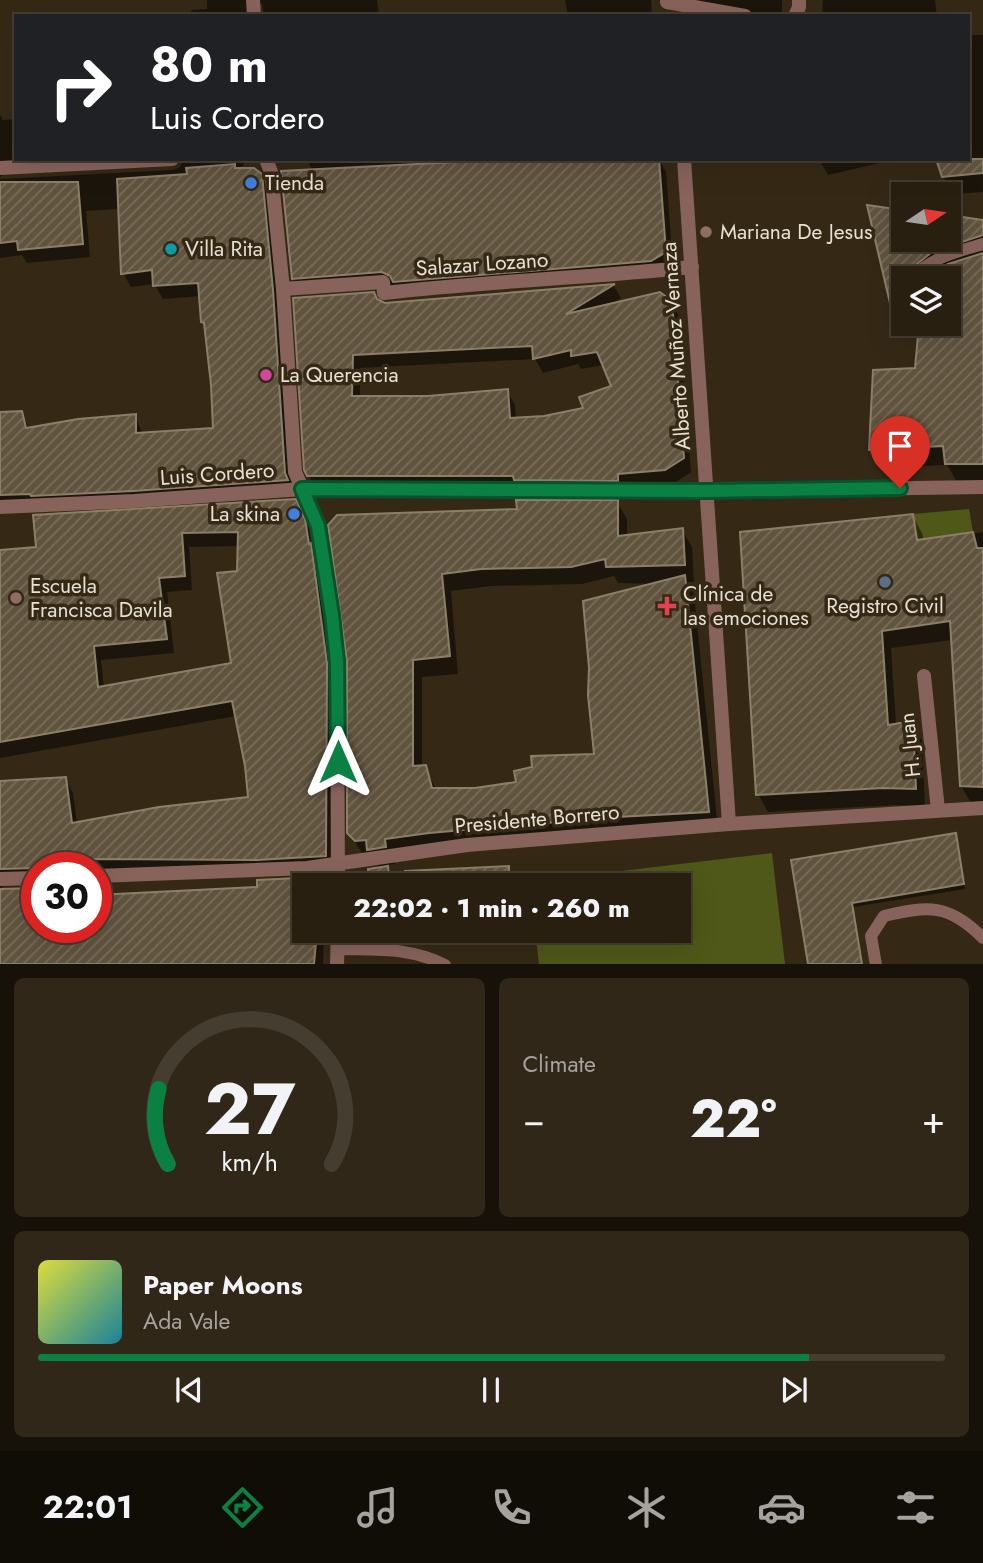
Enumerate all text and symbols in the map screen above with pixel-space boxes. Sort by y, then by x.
text: 80 m [150,30,268,100]
icon: right [35,42,126,133]
text: Luis Cordero [150,95,324,141]
place label: Tienda [265,168,324,198]
marker: Tienda [243,175,259,191]
north arrow [891,182,961,252]
map controls [891,182,961,336]
place label: Mariana De Jesus [720,217,873,247]
marker: Mariana De Jesus [698,224,714,240]
place label: Villa Rita [185,234,263,264]
marker: Villa Rita [163,241,179,257]
street label: Alberto Muñoz Vernaza [654,241,698,451]
street label: Salazar Lozano [415,244,549,284]
button: layers [891,266,961,336]
place label: La Querencia [280,360,399,390]
marker: La Querencia [258,367,274,383]
pin [870,416,930,488]
icon: arrive [881,427,919,465]
street label: Luis Cordero [159,455,275,493]
place label: La skina [210,499,280,529]
marker: La skina [286,506,302,522]
place label: Escuela Francisca Davila [30,571,173,625]
marker: Registro Civil [877,574,893,590]
place label: Clínica de las emociones [683,579,809,633]
marker: Escuela Francisca Davila [8,590,24,606]
place label: Registro Civil [826,591,944,621]
marker: Clínica de las emociones [657,596,677,616]
street label: H. Juan [892,711,928,779]
position arrow [301,725,375,799]
street label: Presidente Borrero [453,797,621,841]
speed limit sign: 30 [21,852,112,943]
text: 22:02 · 1 min · 260 m [353,889,630,927]
text: Climate [523,1047,596,1081]
text: 27 [203,1056,295,1161]
text: 22° [690,1081,777,1157]
text: − [523,1092,545,1147]
text: + [922,1092,945,1147]
text: km/h [221,1143,278,1179]
text: Paper Moons [143,1266,303,1304]
text: Ada Vale [143,1304,230,1338]
icon: previous [170,1371,208,1409]
icon: pause [472,1371,510,1409]
icon: next [775,1371,813,1409]
icon: directions [218,1483,267,1532]
icon: music [353,1483,402,1532]
icon: phone [487,1483,536,1532]
icon: climate [622,1483,671,1532]
icon: car [757,1483,806,1532]
icon: filters [891,1483,940,1532]
text: 22:01 [43,1484,133,1530]

